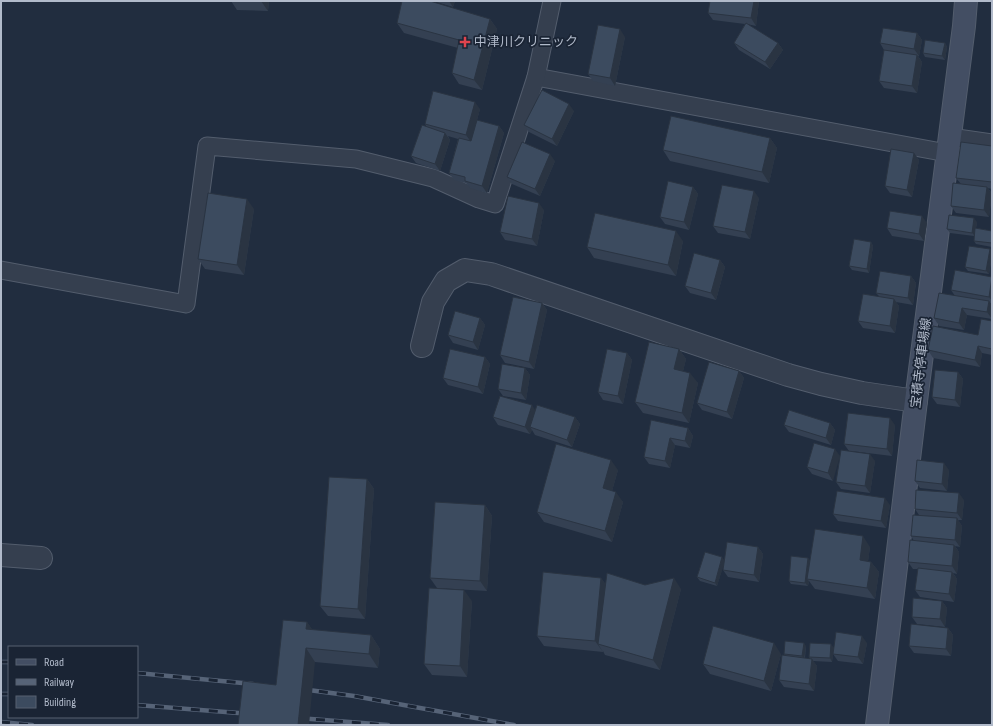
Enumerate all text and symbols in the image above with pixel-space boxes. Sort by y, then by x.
place label: 中津川クリニック [474,34,578,50]
marker: 中津川クリニック [459,36,471,48]
street label: 宝積寺停車場線 [908,317,934,409]
legend [8,646,138,718]
text: Road [44,655,64,670]
text: Railway [44,675,75,690]
text: Building [44,695,76,710]

